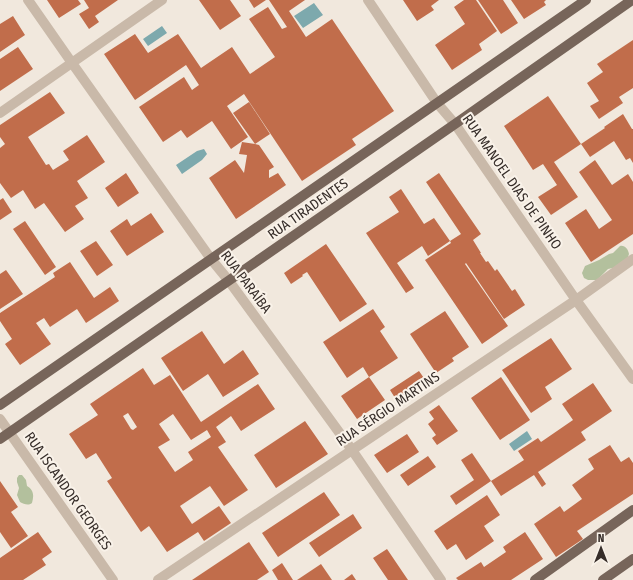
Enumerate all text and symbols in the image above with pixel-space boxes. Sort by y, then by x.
street label: RUA MANOEL DIAS DE PINHO [459,111,565,253]
street label: RUA TIRADENTES [264,175,352,243]
street label: RUA PARAÍBA [217,247,276,317]
street label: RUA SÉRGIO MARTINS [332,367,443,450]
street label: RUA ISCANDOR GEORGES [21,429,115,553]
north arrow [581,528,621,568]
text: N [598,532,604,545]

